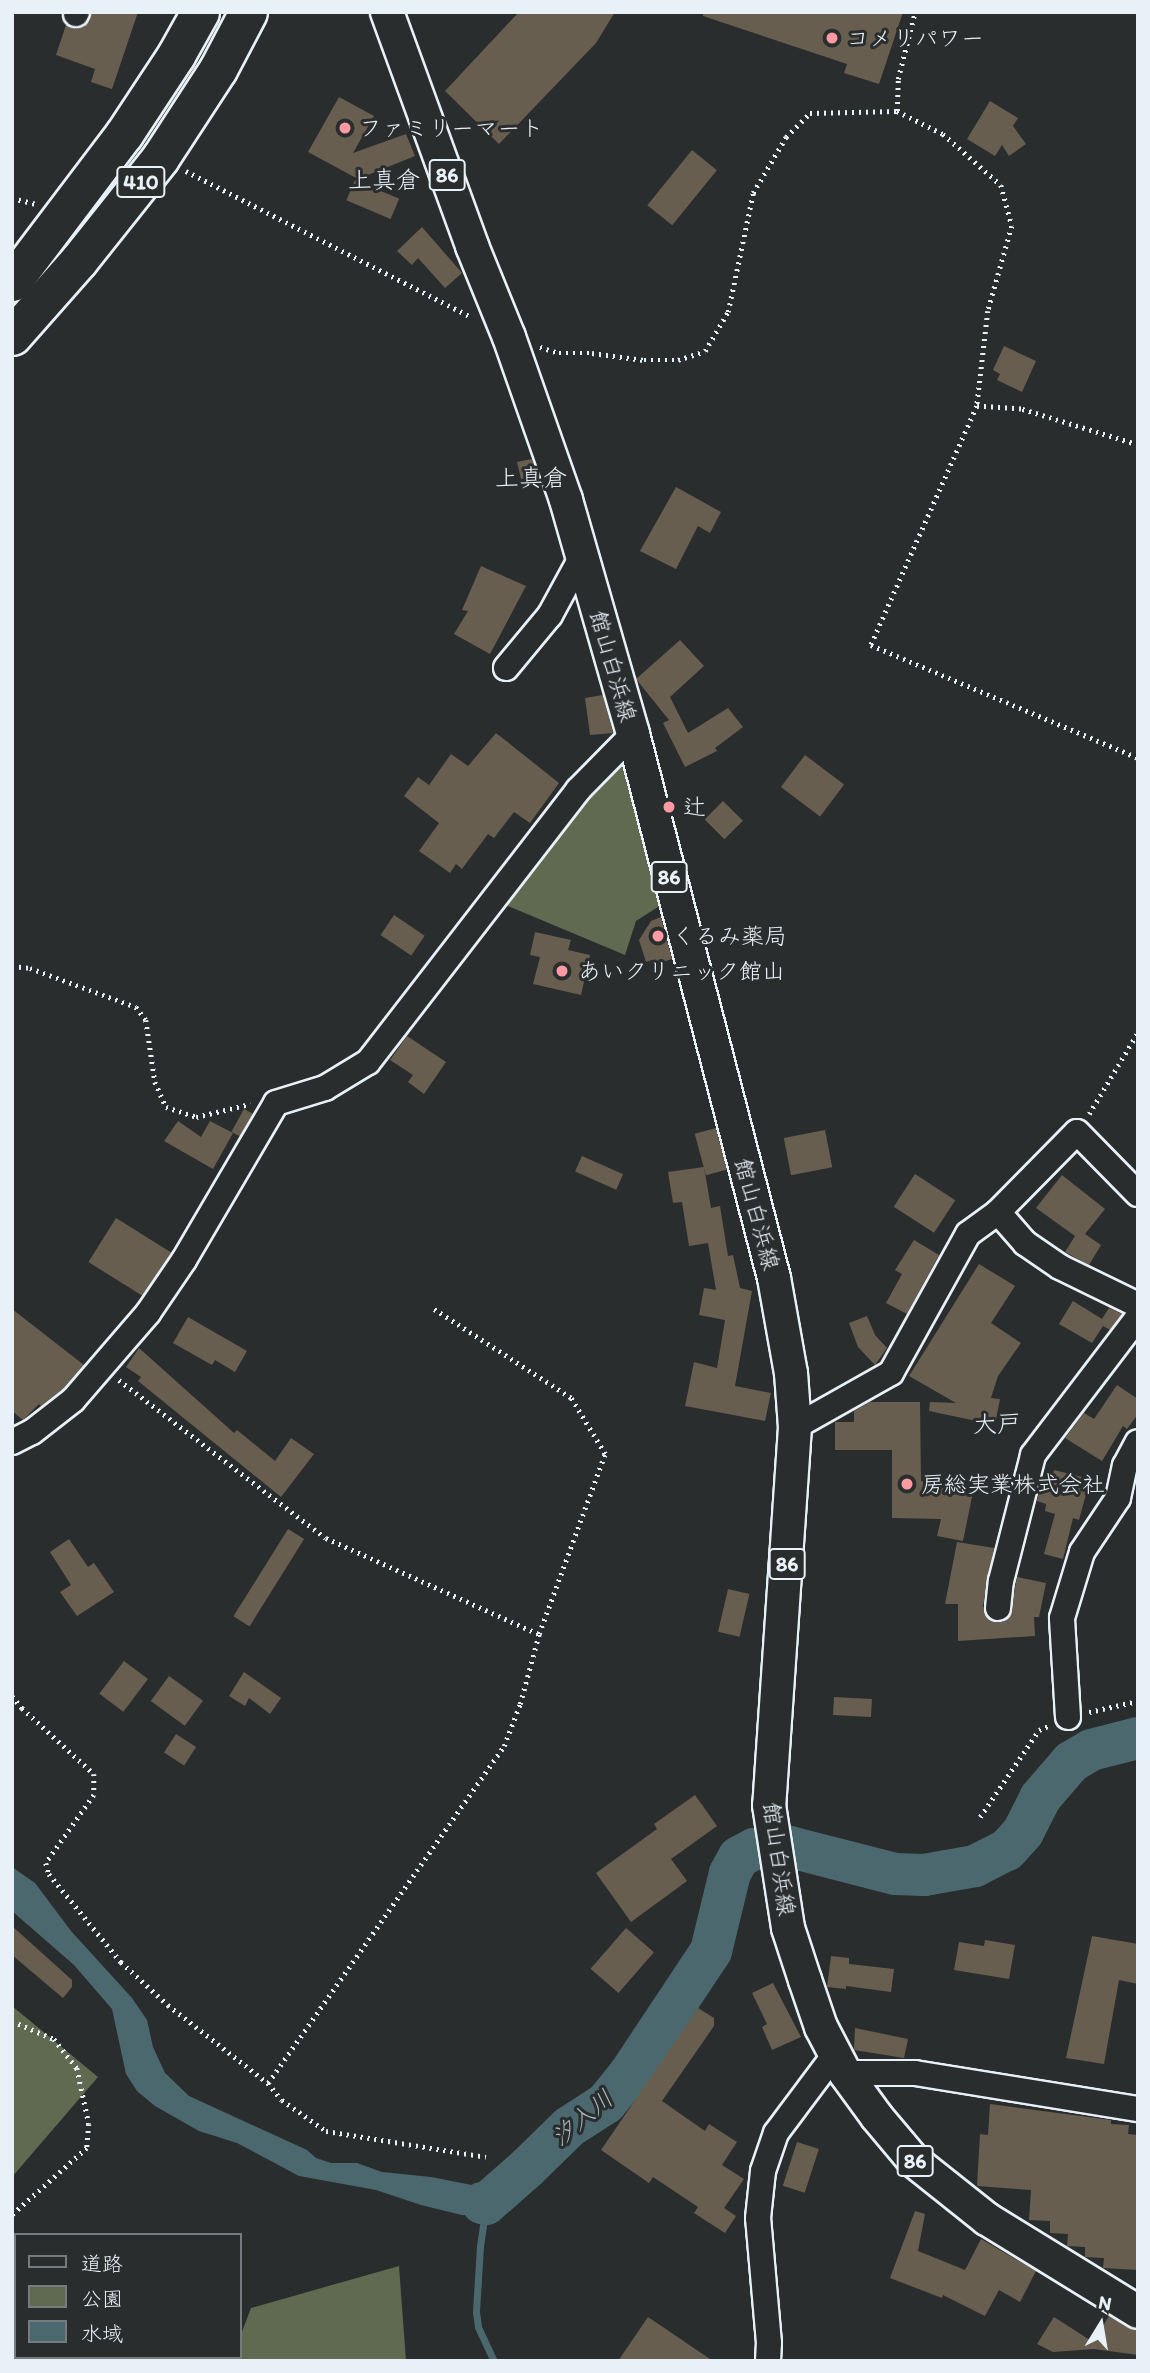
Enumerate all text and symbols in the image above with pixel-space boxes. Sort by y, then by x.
place label: コメリパワー [846,24,984,52]
marker: コメリパワー [824,30,840,46]
place label: ファミリーマート [359,114,543,142]
marker: ファミリーマート [337,120,353,136]
road number: 86 [428,158,466,192]
road number: 410 [115,164,167,200]
district label: 上真倉 [348,166,420,194]
district label: 上真倉 [495,464,567,492]
street label: 館山白浜線 [584,607,642,725]
place label: 辻 [683,793,706,821]
marker: 辻 [661,799,677,815]
road number: 86 [650,860,688,894]
place label: くるみ薬局 [672,922,787,950]
marker: くるみ薬局 [650,928,666,944]
place label: あいクリニック館山 [578,957,785,985]
marker: あいクリニック館山 [552,961,572,981]
street label: 館山白浜線 [729,1155,785,1273]
district label: 大戸 [973,1410,1021,1438]
place label: 房総実業株式会社 [921,1470,1105,1498]
marker: 房総実業株式会社 [899,1476,915,1492]
road number: 86 [768,1546,806,1582]
street label: 館山白浜線 [757,1800,801,1918]
water label: 汐入川 [545,2084,619,2152]
road number: 86 [896,2144,934,2178]
legend [14,2233,242,2359]
text: 道路 [81,2251,123,2276]
text: 公園 [81,2286,123,2311]
north arrow [1066,2289,1136,2359]
text: N [1097,2290,1114,2315]
text: 水域 [81,2321,123,2346]

